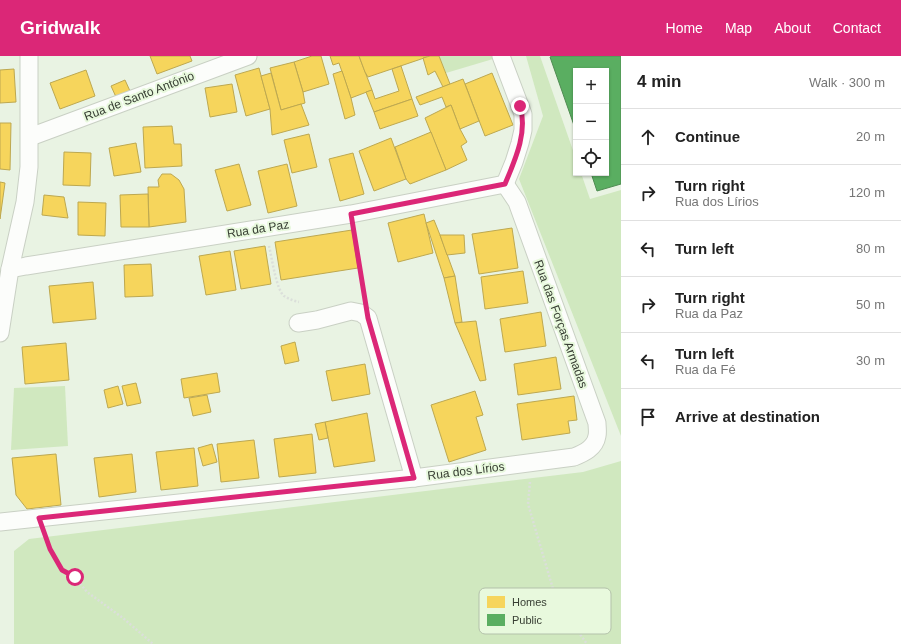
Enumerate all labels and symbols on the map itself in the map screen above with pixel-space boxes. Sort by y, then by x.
street label: Rua de Santo António [82,68,196,123]
route end [511,97,529,115]
street label: Rua da Paz [226,217,290,241]
street label: Rua das Forças Armadas [531,258,591,390]
street label: Rua dos Lírios [427,459,505,483]
route start [66,568,84,586]
legend [479,588,611,634]
text: Homes [512,596,547,608]
text: Public [512,614,542,626]

